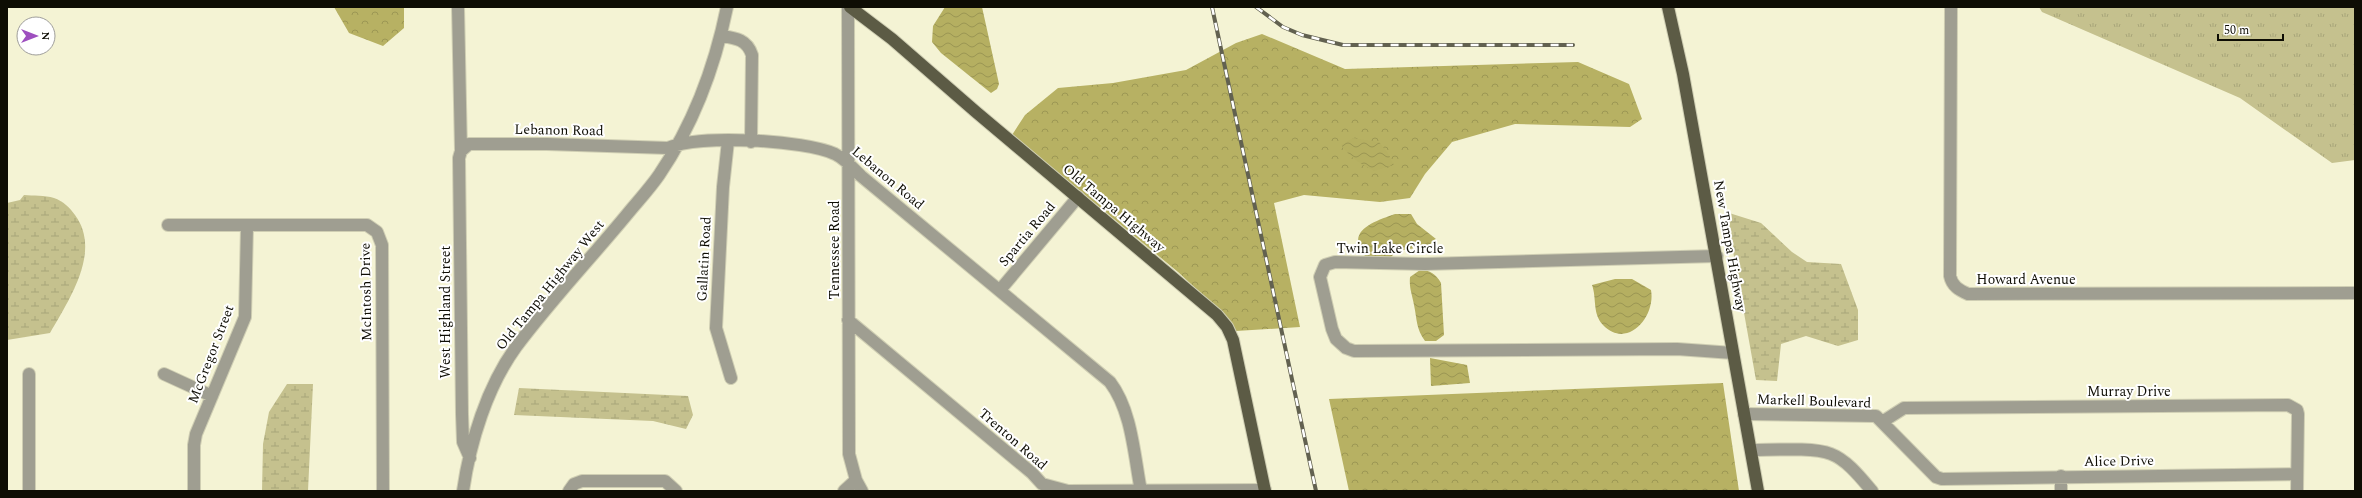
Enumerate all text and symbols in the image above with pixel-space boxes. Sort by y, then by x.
north arrow [16,16,56,56]
scale bar [2218,16,2283,42]
text: 50 m [2224,21,2249,40]
text: N [37,32,54,41]
street label: Lebanon Road [514,119,604,141]
street label: Lebanon Road [847,141,929,215]
street label: Old Tampa Highway [1058,159,1171,258]
street label: New Tampa Highway [1708,178,1752,315]
street label: Spartia Road [994,197,1061,271]
street label: Tennessee Road [824,200,845,300]
street label: Old Tampa Highway West [491,215,609,355]
street label: Gallatin Road [691,216,717,302]
street label: Twin Lake Circle [1336,238,1444,259]
street label: McIntosh Drive [355,242,377,341]
street label: West Highland Street [435,245,456,379]
street label: Howard Avenue [1976,269,2076,290]
street label: McGregor Street [183,302,239,406]
street label: Murray Drive [2087,381,2171,402]
street label: Markell Boulevard [1756,389,1872,413]
street label: Trenton Road [974,403,1052,475]
street label: Alice Drive [2084,450,2154,472]

